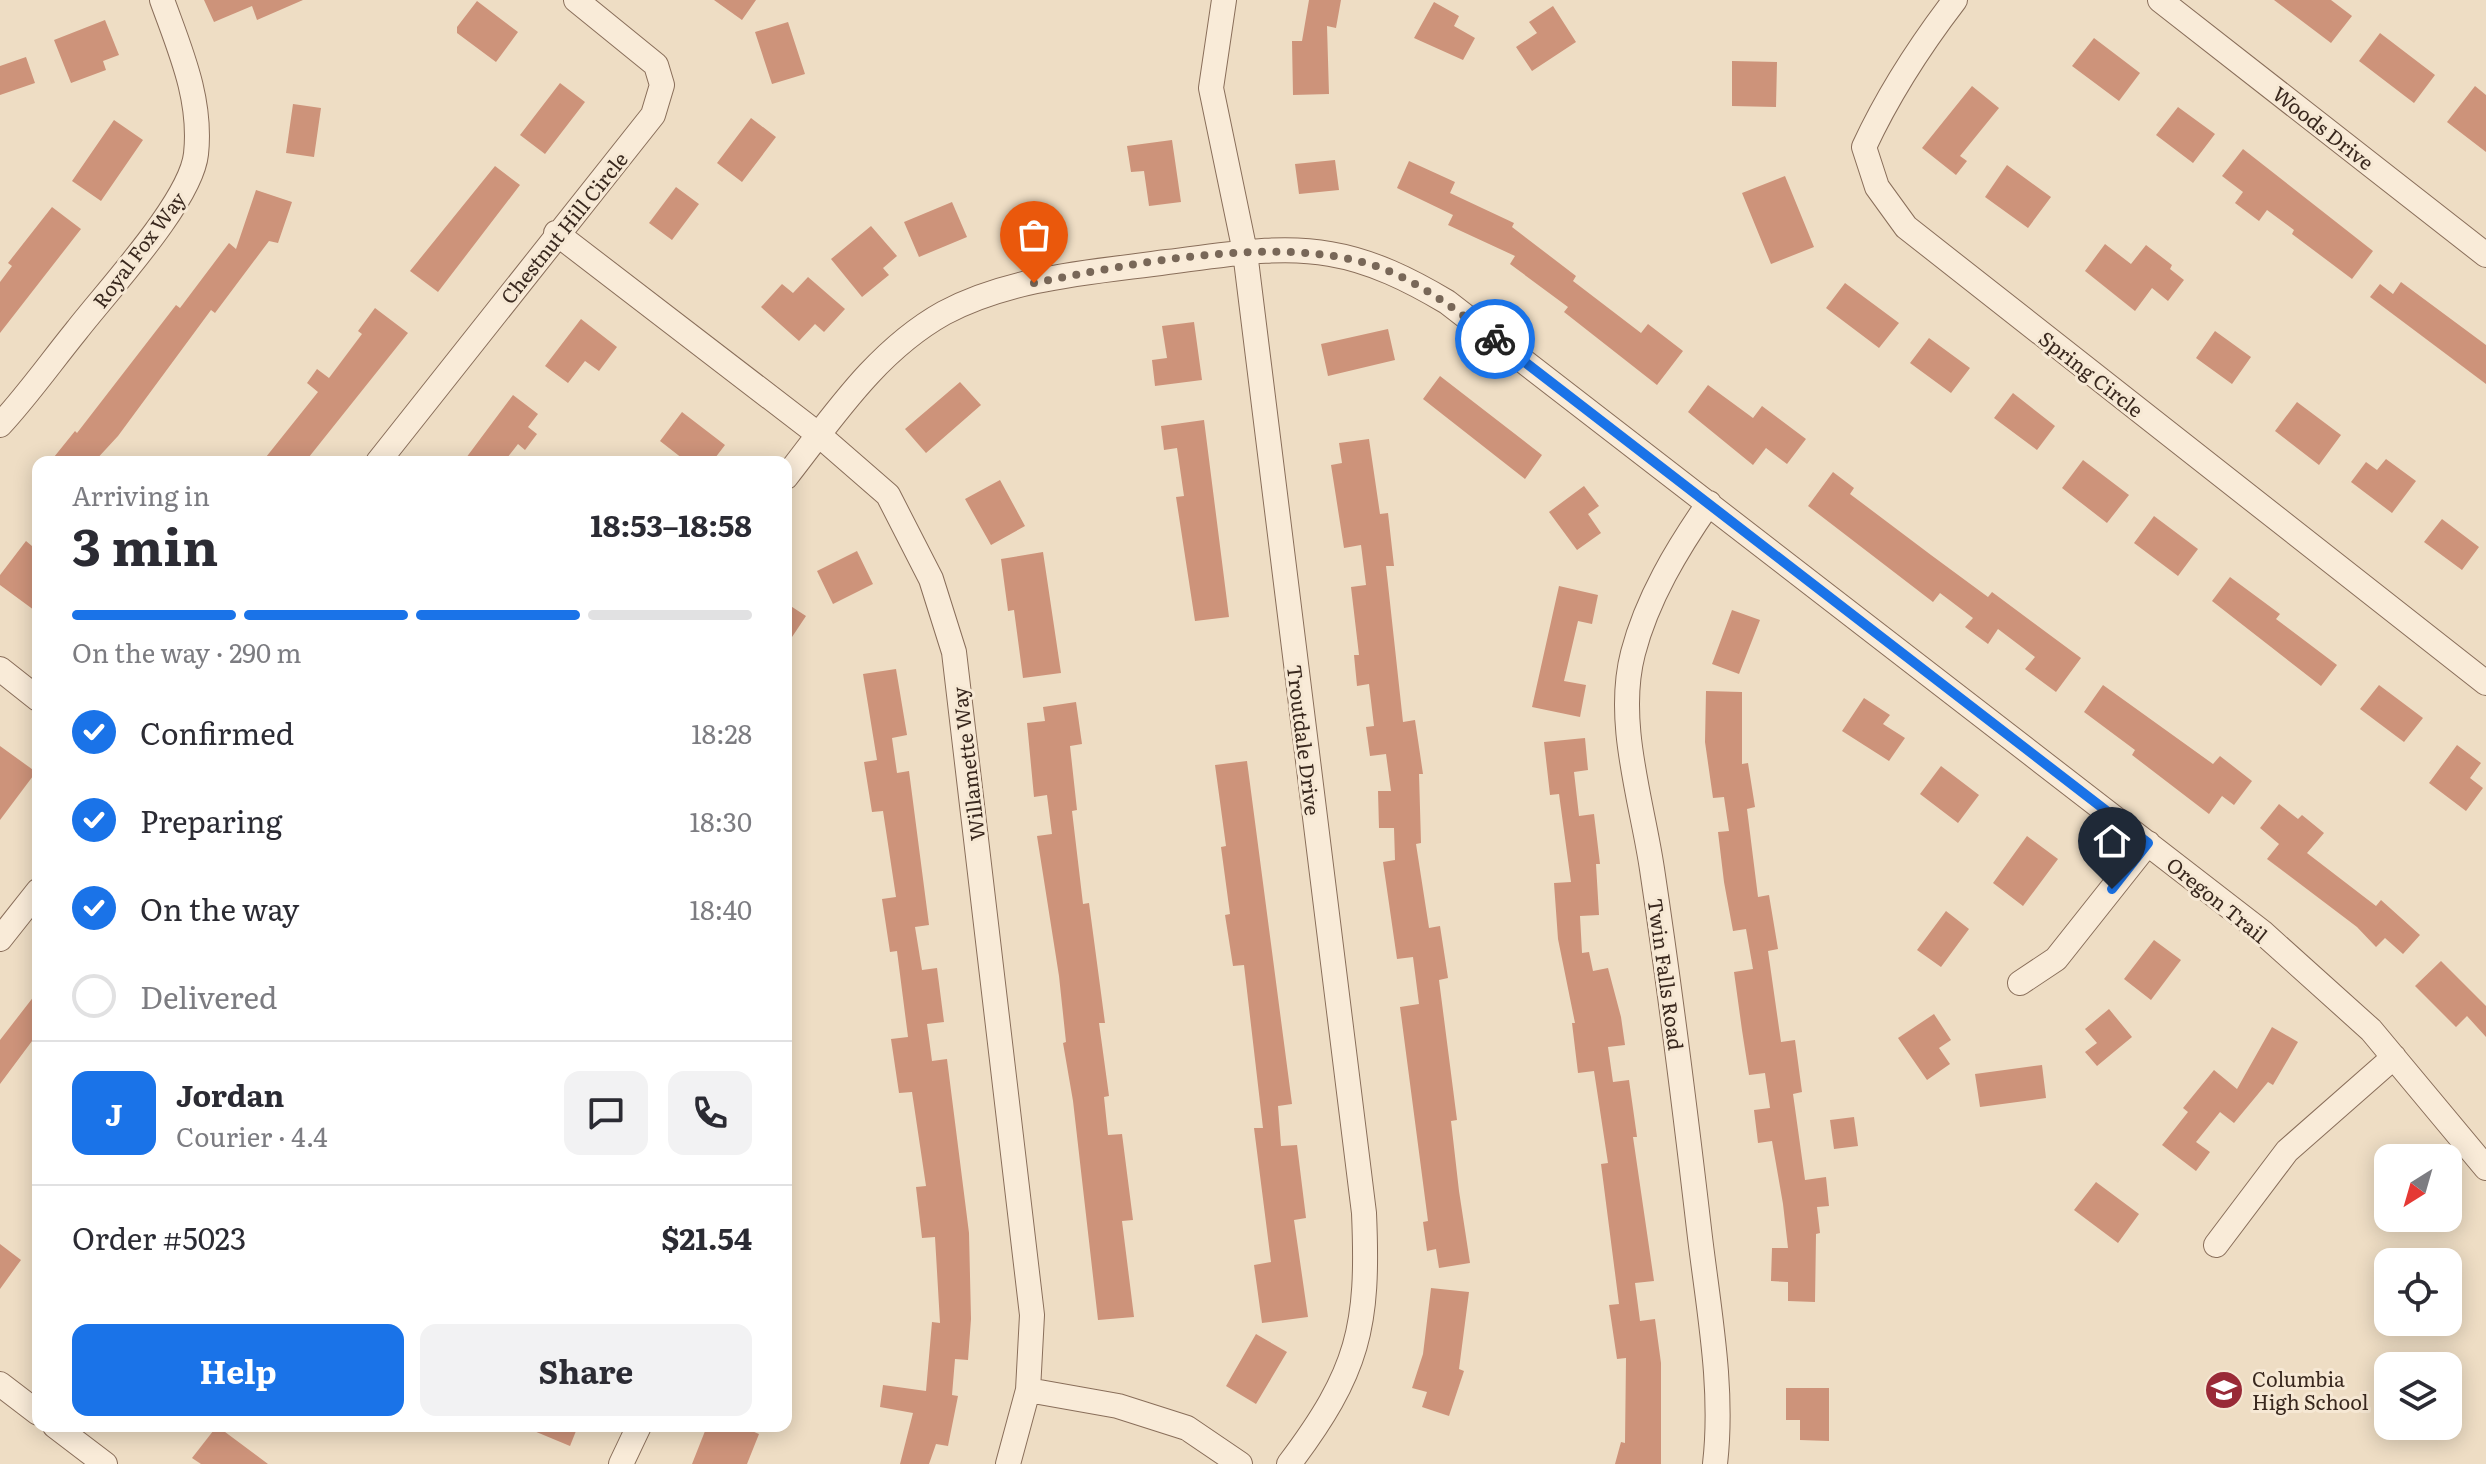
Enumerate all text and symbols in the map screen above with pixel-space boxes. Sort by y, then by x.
street label: Woods Drive [2267,78,2381,176]
street label: Chestnut Hill Circle [492,145,634,309]
street label: Royal Fox Way [84,184,192,314]
pin [1000,201,1068,283]
icon: bag [1012,213,1056,257]
courier [1455,299,1535,379]
icon: bike [1473,317,1517,361]
street label: Spring Circle [2033,323,2151,423]
text: Arriving in [72,475,210,514]
text: 18:53–18:58 [590,502,752,546]
text: 3 min [72,505,218,582]
text: On the way · 290 m [72,632,301,671]
street label: Troutdale Drive [1281,663,1329,817]
street label: Willamette Way [943,685,991,843]
icon: check [72,710,116,754]
text: Confirmed [140,710,294,754]
text: 18:28 [691,713,752,752]
icon: check [72,798,116,842]
text: Preparing [140,798,282,842]
text: 18:30 [690,801,752,840]
pin [2078,807,2146,889]
icon: home [2090,819,2134,863]
street label: Oregon Trail [2161,849,2275,949]
icon: check [72,886,116,930]
text: On the way [140,886,299,930]
text: 18:40 [690,889,752,928]
street label: Twin Falls Road [1641,896,1693,1052]
text: Delivered [140,974,277,1018]
button: chat [564,1071,648,1155]
button: phone [668,1071,752,1155]
text: Jordan [176,1072,284,1116]
text: J [105,1091,123,1135]
text: Courier · 4.4 [176,1116,328,1155]
north arrow [2374,1144,2462,1232]
map controls [2374,1144,2462,1440]
text: Order #5023 [72,1215,246,1259]
text: $21.54 [661,1215,752,1259]
button: locate [2374,1248,2462,1336]
button: Help [72,1324,404,1416]
button: Share [420,1324,752,1416]
button: layers [2374,1352,2462,1440]
place label: Columbia High School [2252,1363,2369,1416]
school or university icon: Columbia High School [2203,1369,2245,1411]

